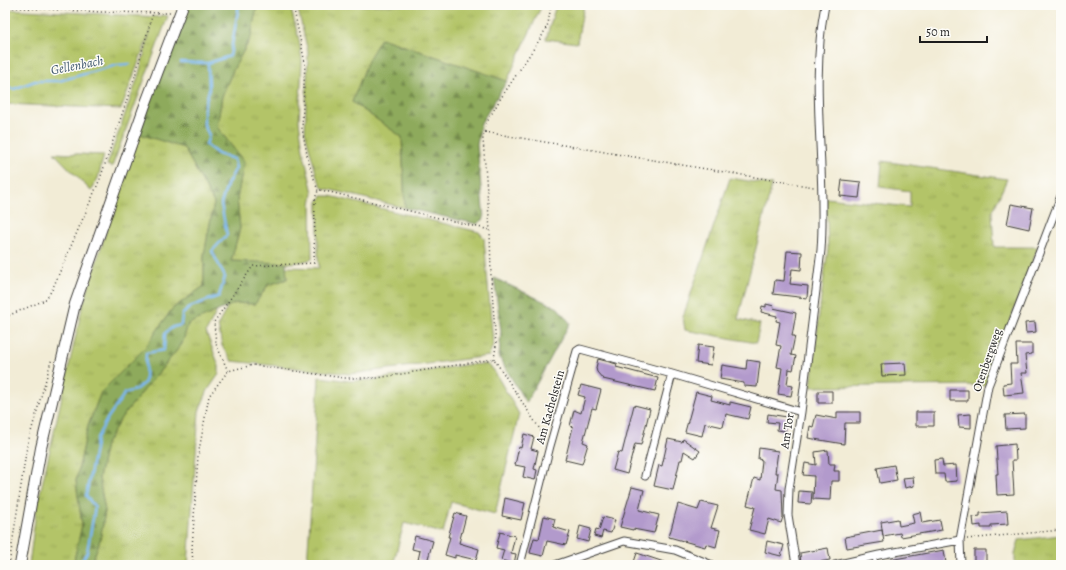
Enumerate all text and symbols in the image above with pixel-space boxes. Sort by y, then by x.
scale bar [920,18,987,44]
text: 50 m [926,24,950,40]
water label: Gellenbach [49,52,105,78]
street label: Otenbergweg [969,326,1005,394]
street label: Am Kachelstein [532,368,568,447]
street label: Am Tor [776,412,798,451]

